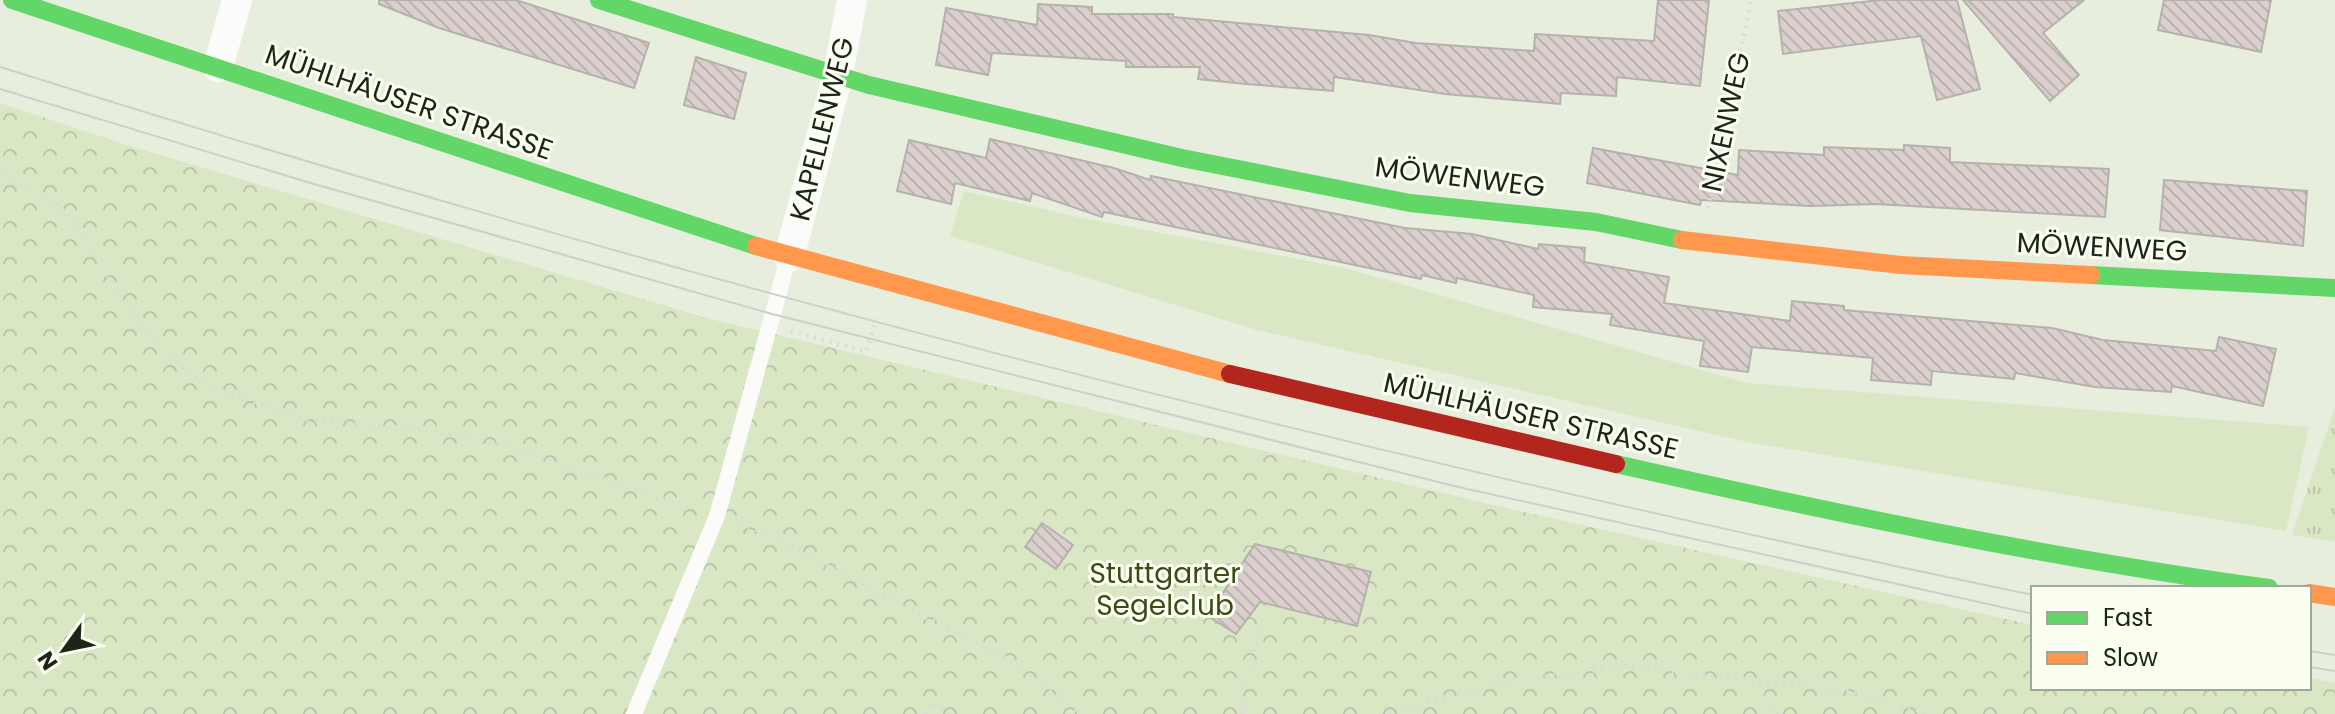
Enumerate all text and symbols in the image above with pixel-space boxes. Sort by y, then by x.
street label: KAPELLENWEG [780,33,864,225]
street label: MÜHLHÄUSER STRASSE [260,34,558,170]
street label: NIXENWEG [1692,49,1760,195]
street label: MÖWENWEG [1373,147,1547,207]
street label: MÖWENWEG [2016,223,2188,271]
street label: MÜHLHÄUSER STRASSE [1380,363,1682,469]
park label: Stuttgarter Segelclub [1089,554,1241,625]
legend [2031,586,2311,690]
text: Fast [2103,601,2153,634]
north arrow [24,610,104,690]
text: Slow [2103,641,2158,674]
text: N [30,645,65,676]

